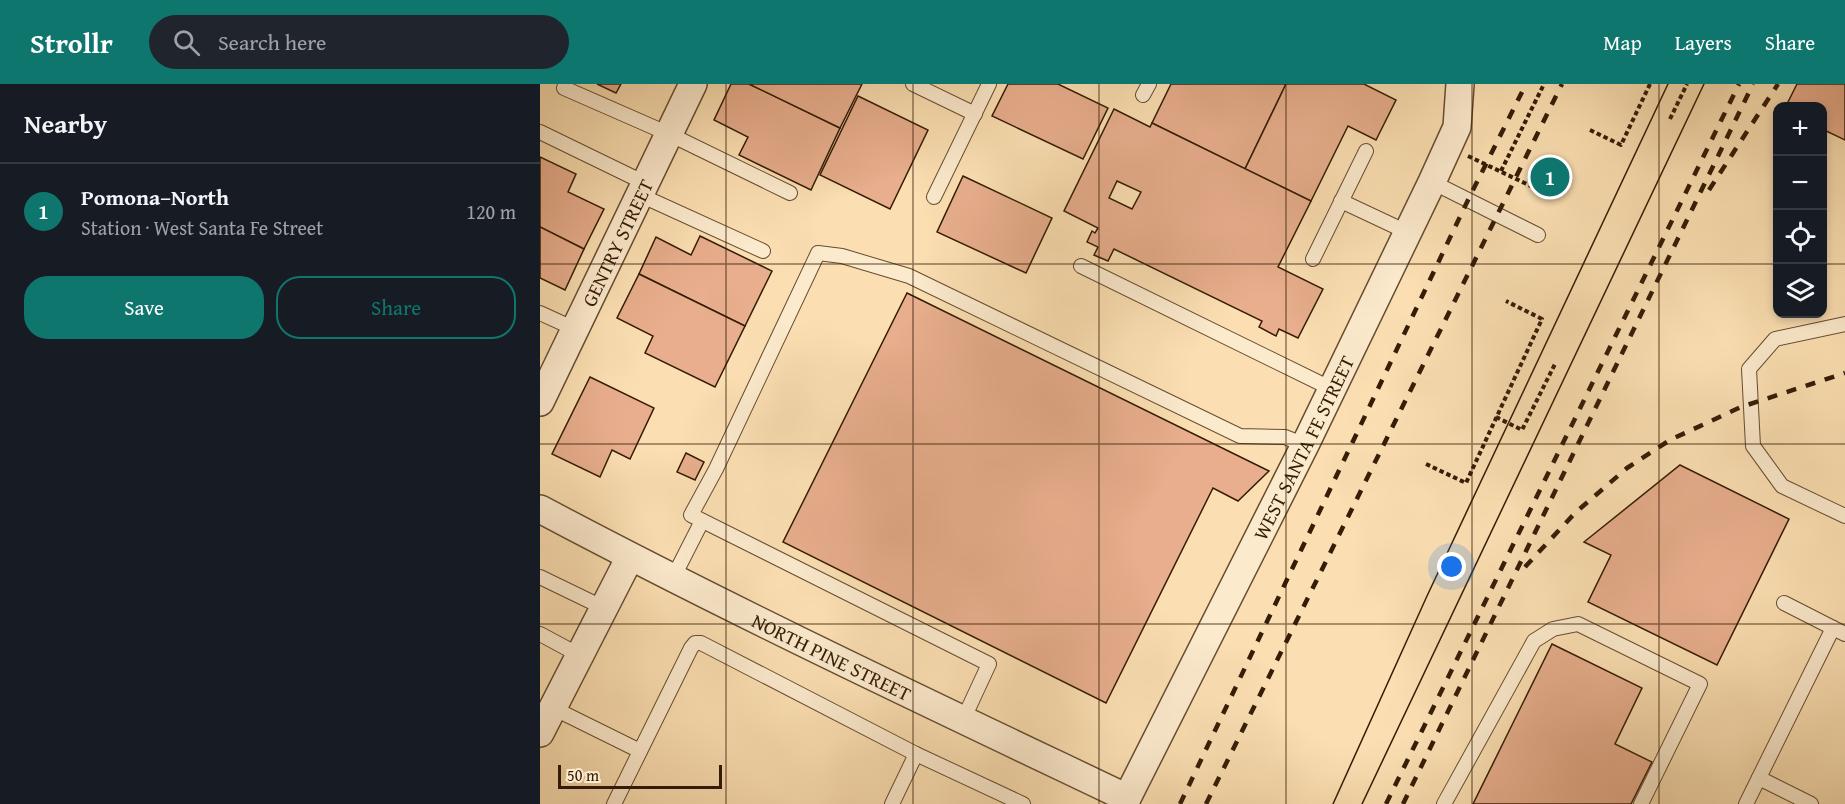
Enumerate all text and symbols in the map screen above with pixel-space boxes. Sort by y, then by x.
search box [149,15,569,69]
text: Strollr [30,22,113,63]
icon: search [170,26,203,59]
text: Search here [218,26,326,58]
text: Map [1603,27,1642,58]
text: Layers [1675,27,1732,58]
text: Share [1765,27,1815,58]
map controls [1773,102,1827,318]
button: + [1773,102,1827,156]
text: Nearby [24,104,107,143]
pin: 1 [1530,154,1570,200]
button: − [1773,156,1827,210]
street label: GENTRY STREET [574,174,660,311]
text: Pomona–North [81,181,229,213]
text: 1 [38,197,49,226]
text: 120 m [466,197,516,226]
button: locate [1773,210,1827,264]
text: Station · West Santa Fe Street [81,213,323,242]
button: layers [1773,264,1827,318]
button: Save [24,276,264,339]
button: Share [276,276,516,339]
street label: WEST SANTA FE STREET [1245,350,1361,545]
your location [1437,552,1466,581]
street label: NORTH PINE STREET [747,605,916,707]
scale bar [558,762,722,790]
text: 50 m [567,763,599,787]

